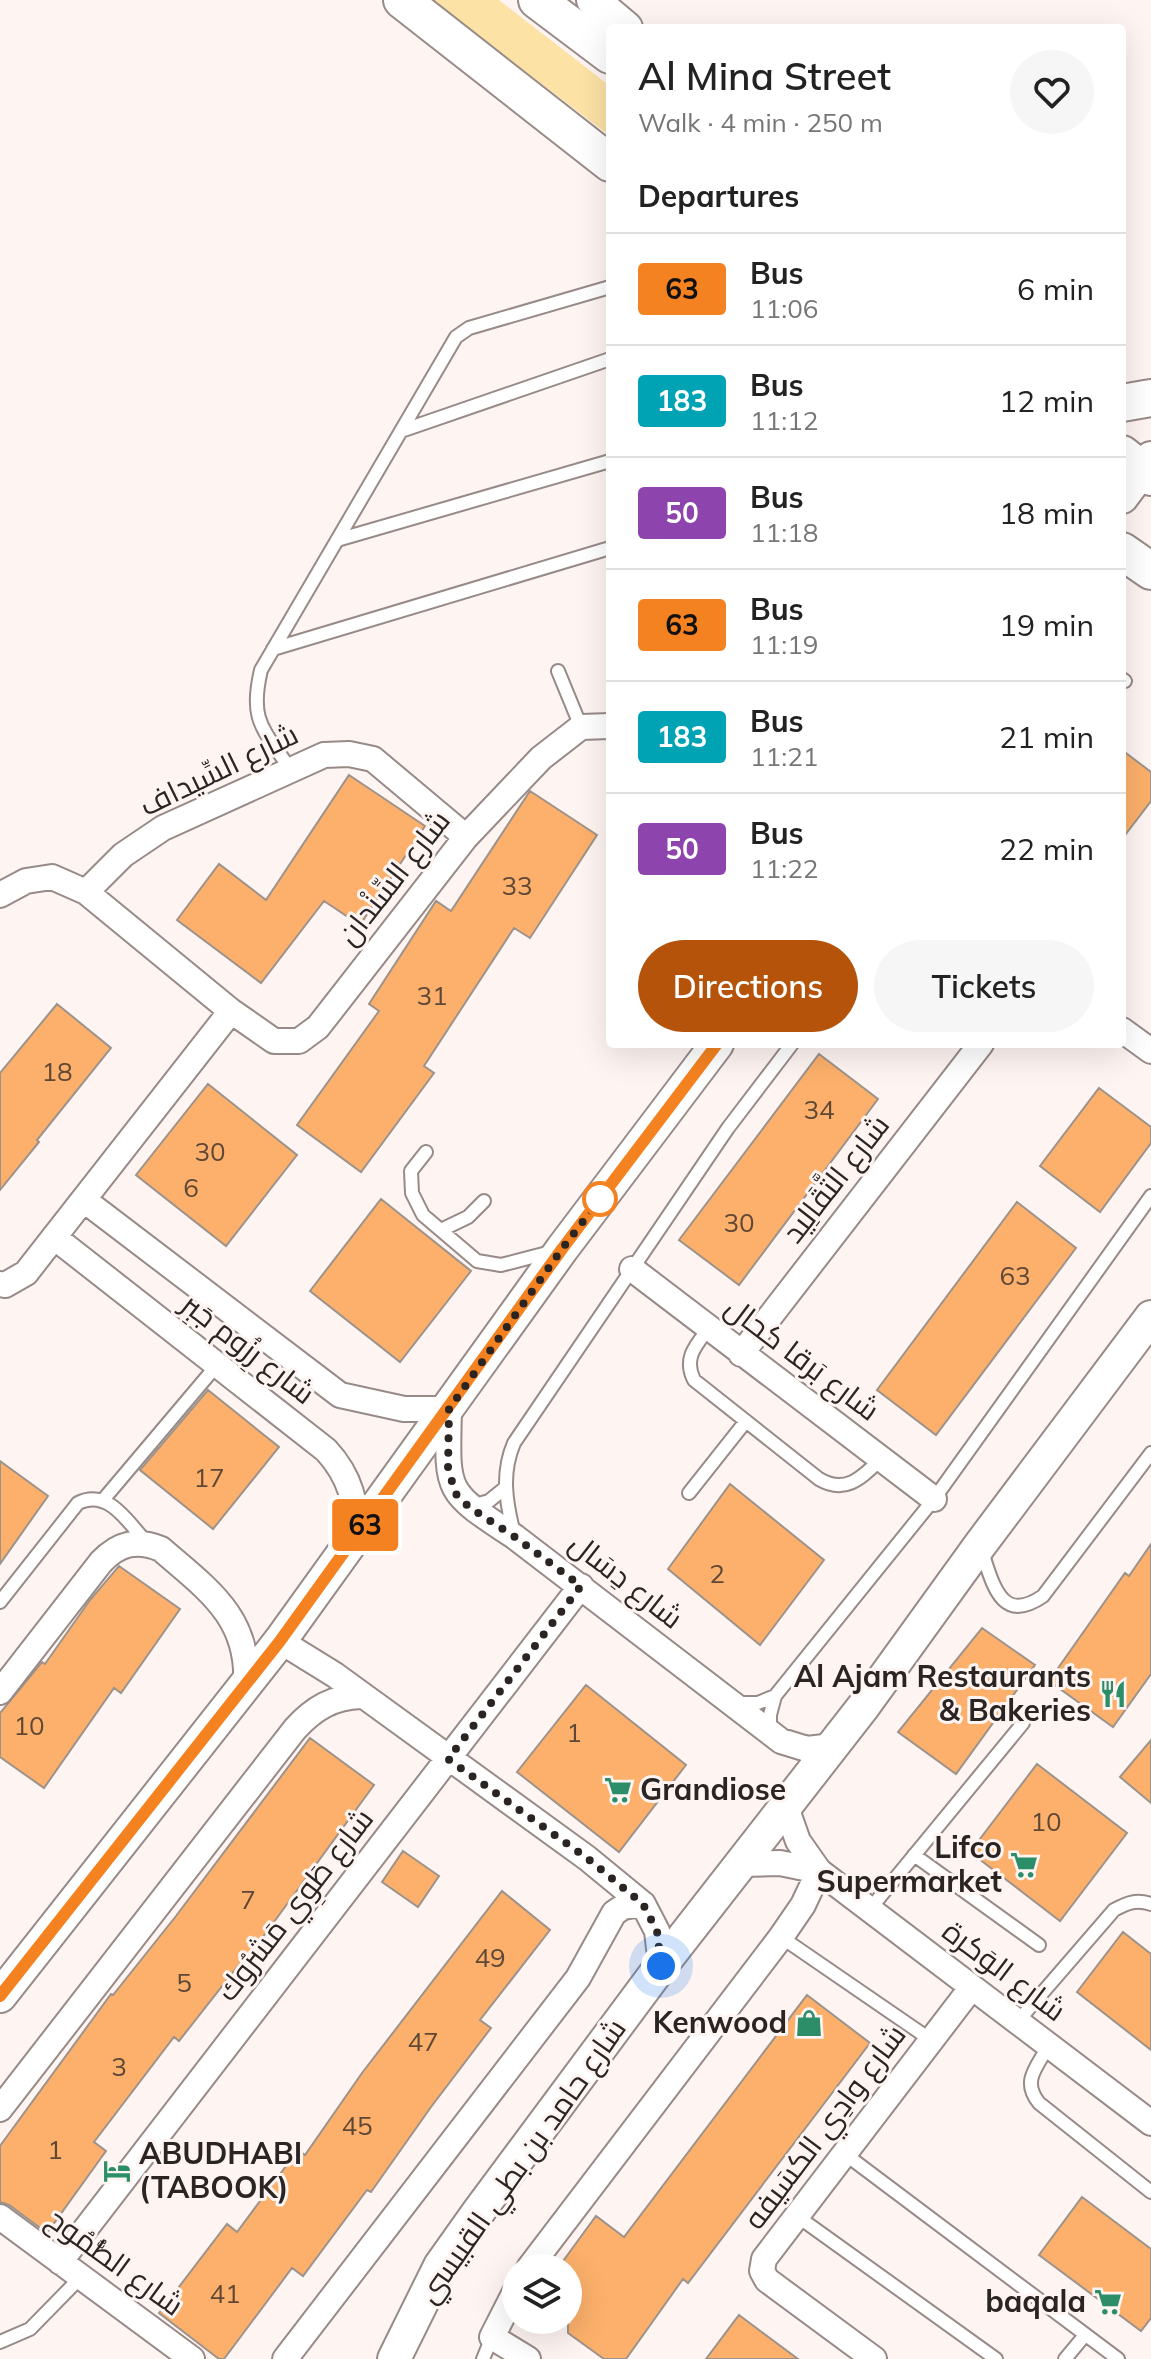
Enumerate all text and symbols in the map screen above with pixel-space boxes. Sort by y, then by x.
button: heart [1010,50,1094,134]
text: Al Mina Street [638,52,891,100]
text: Walk · 4 min · 250 m [638,106,883,139]
text: Departures [638,177,799,215]
text: Bus [750,254,804,292]
text: 6 min [1017,270,1094,308]
text: 63 [665,271,699,306]
text: 11:06 [750,292,818,325]
text: Bus [750,366,804,404]
text: 12 min [999,382,1094,420]
text: 183 [657,383,707,418]
text: 11:12 [750,404,818,437]
text: Bus [750,478,804,516]
text: 18 min [999,494,1094,532]
text: 50 [665,495,699,530]
text: 11:18 [750,516,818,549]
text: Bus [750,590,804,628]
text: 19 min [999,606,1094,644]
text: 63 [665,607,699,642]
text: 11:19 [750,628,818,661]
text: Bus [750,702,804,740]
street label: شارع السِّيداف [133,714,305,826]
text: 21 min [999,718,1094,756]
text: 183 [657,719,707,754]
text: 11:21 [750,740,818,773]
street label: شارع السِّنْدان [329,802,459,954]
text: Bus [750,814,804,852]
text: 22 min [999,830,1094,868]
text: 50 [665,831,699,866]
text: 11:22 [750,852,818,885]
house number: 33 [501,869,533,902]
button: Directions [638,940,858,1032]
button: Tickets [874,940,1094,1032]
house number: 31 [416,979,448,1012]
house number: 18 [41,1055,73,1088]
house number: 34 [803,1093,835,1126]
street label: شارع التَّقَالِيد [773,1107,899,1251]
house number: 30 [194,1135,226,1168]
house number: 6 [183,1171,199,1204]
unlabelled marker [583,1182,617,1216]
house number: 30 [723,1206,755,1239]
house number: 63 [999,1259,1031,1292]
street label: شارع رِزُوم جَبِر [171,1283,323,1415]
street label: شارع بَرقا كحال [717,1288,887,1430]
house number: 17 [193,1461,225,1494]
line badge: 63 [329,1499,401,1551]
text: 63 [348,1507,382,1542]
street label: شارع دِسَال [561,1524,691,1638]
house number: 2 [709,1557,725,1590]
place label: Al Ajam Restaurants & Bakeries [794,1657,1091,1729]
restaurant icon: Al Ajam Restaurants & Bakeries [1098,1679,1128,1709]
house number: 10 [13,1709,45,1742]
house number: 1 [566,1716,582,1749]
place label: Grandiose [640,1770,786,1808]
supermarket icon: Grandiose [603,1775,633,1805]
street label: شارع طَوِي مَشرُوك [207,1801,385,2011]
house number: 10 [1030,1805,1062,1838]
place label: Lifco Supermarket [817,1828,1002,1900]
supermarket icon: Lifco Supermarket [1009,1850,1039,1880]
house number: 7 [240,1883,256,1916]
street label: شارع الوَكرة [934,1911,1074,2031]
house number: 49 [474,1941,506,1974]
your location [641,1946,681,1986]
house number: 5 [176,1966,192,1999]
place label: Kenwood [653,2003,787,2041]
shop icon: Kenwood [794,2008,824,2038]
street label: شارع حامد بن بطي القبيسي [408,2011,638,2313]
street label: شارع وادِي الكسَيفه [735,2016,918,2239]
house number: 47 [407,2025,439,2058]
house number: 3 [111,2050,127,2083]
house number: 45 [341,2109,373,2142]
house number: 1 [47,2133,63,2166]
place label: ABUDHABI (TABOOK) [139,2134,302,2206]
hotel icon: ABUDHABI (TABOOK) [102,2156,132,2186]
street label: شارع الطُّمُوح [39,2199,191,2325]
map controls [502,2254,582,2334]
button: layers [502,2254,582,2334]
house number: 41 [209,2277,241,2310]
place label: baqala [985,2282,1086,2320]
supermarket icon: baqala [1093,2287,1123,2317]

